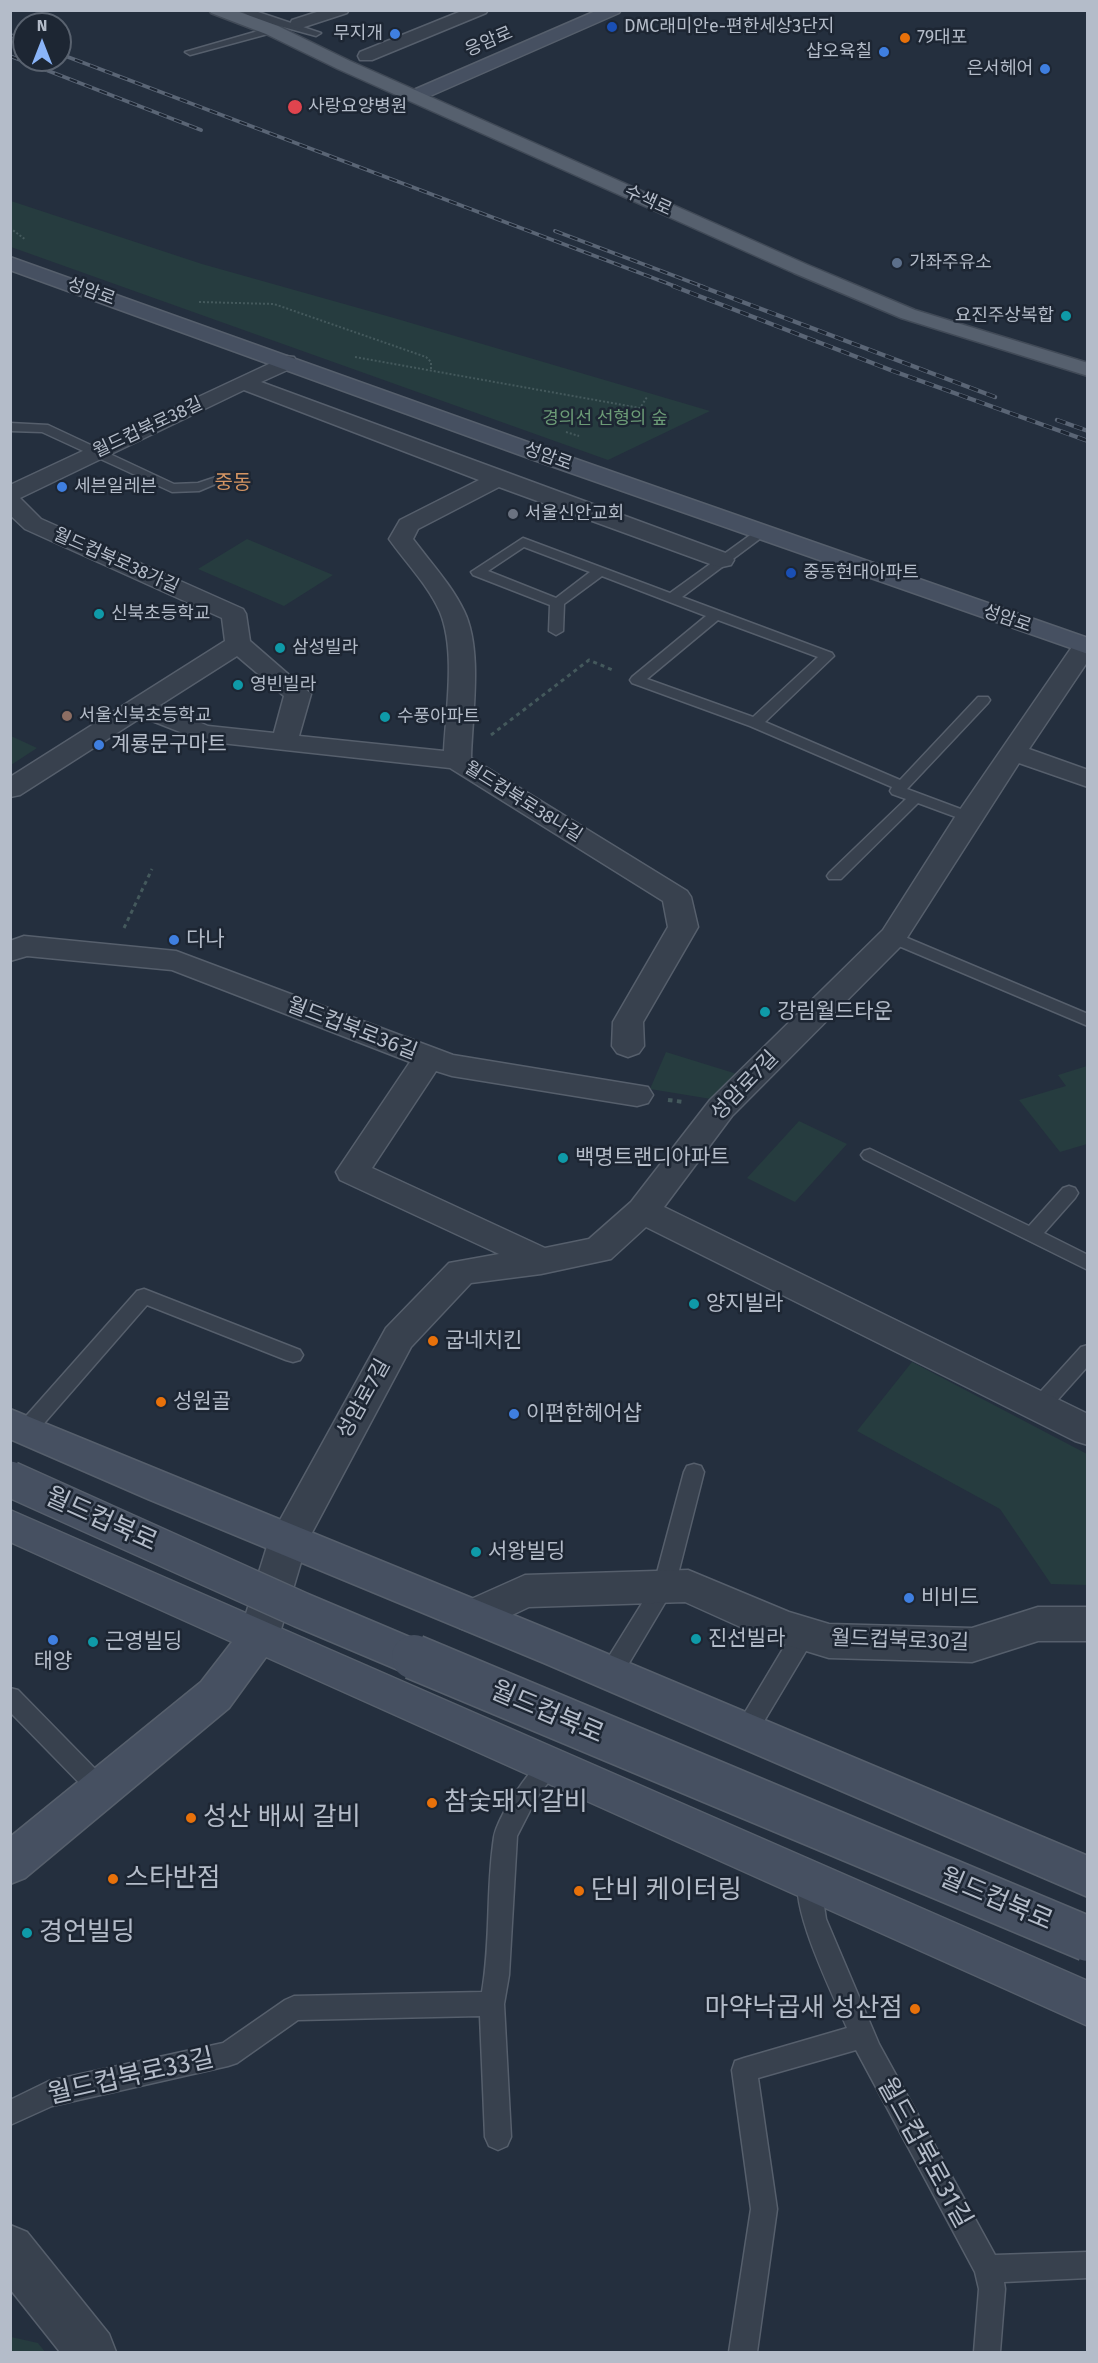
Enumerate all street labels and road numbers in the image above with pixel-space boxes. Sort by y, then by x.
street label: 응암로 [462,22,516,62]
street label: 수색로 [621,181,675,221]
street label: 성암로 [64,273,118,311]
street label: 월드컵북로38길 [90,393,206,463]
street label: 성암로 [521,438,575,476]
street label: 월드컵북로38가길 [50,524,182,598]
street label: 성암로 [980,601,1034,637]
street label: 월드컵북로38나길 [460,757,586,847]
street label: 월드컵북로36길 [283,993,421,1065]
street label: 성암로7길 [706,1046,784,1126]
street label: 성암로7길 [332,1355,396,1443]
street label: 월드컵북로 [40,1481,162,1559]
street label: 월드컵북로30길 [831,1626,969,1656]
street label: 월드컵북로 [486,1675,608,1751]
street label: 월드컵북로 [935,1862,1057,1938]
street label: 월드컵북로33길 [45,2043,217,2111]
street label: 월드컵북로31길 [870,2072,978,2234]

